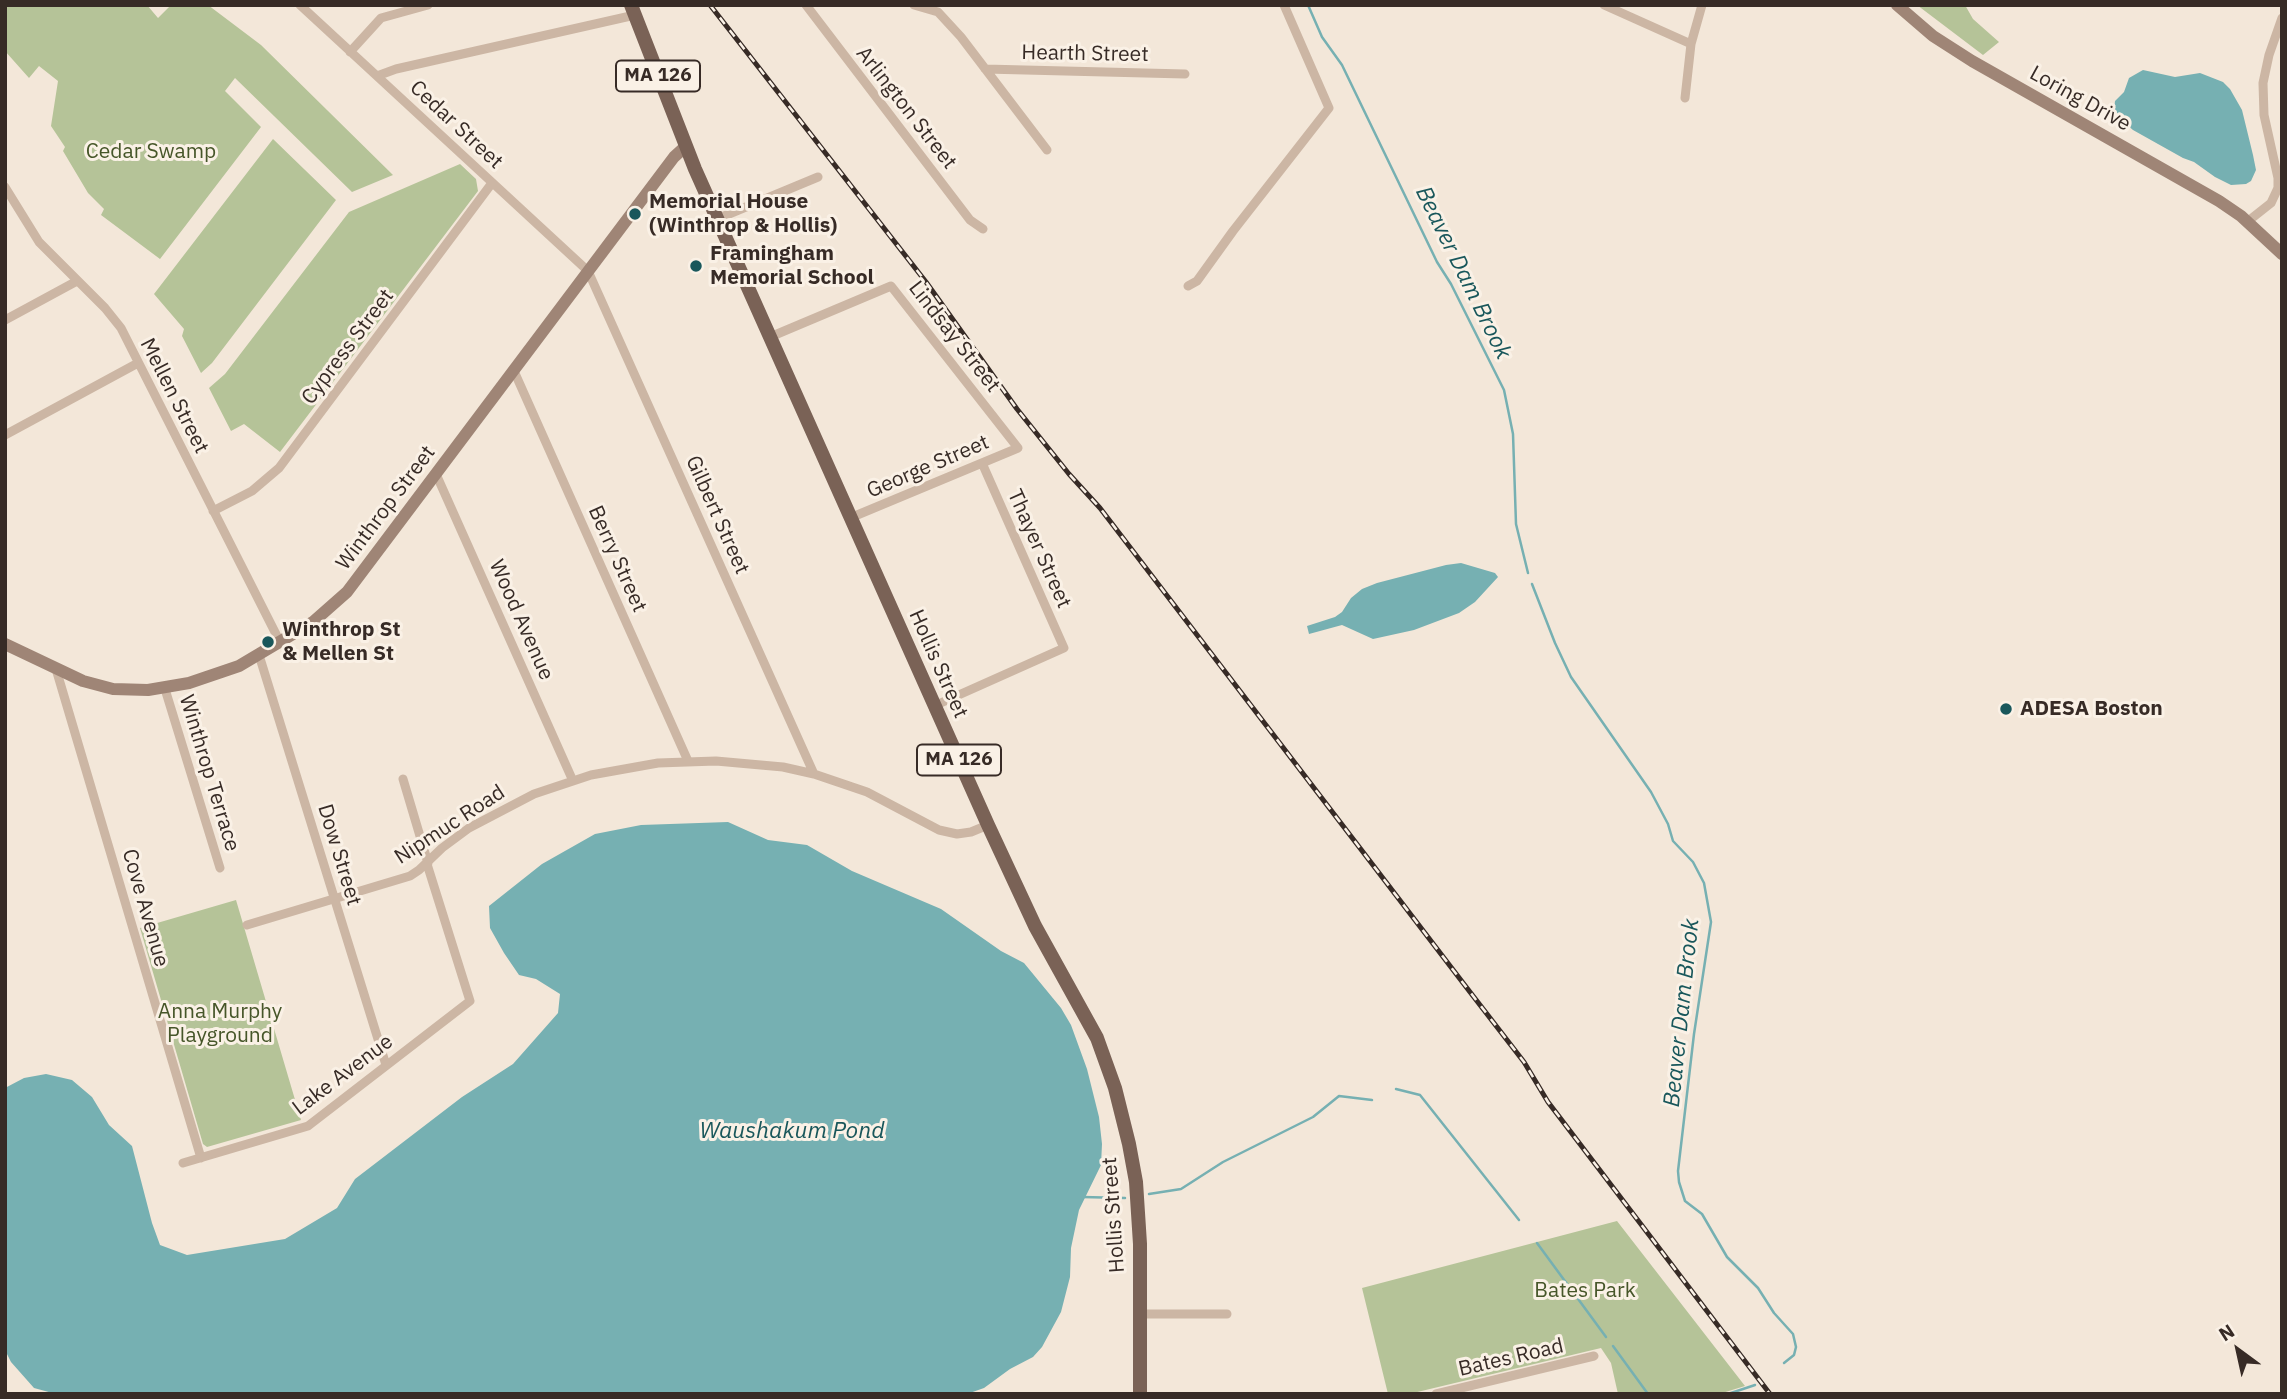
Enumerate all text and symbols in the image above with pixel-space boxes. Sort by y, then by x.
street label: Hearth Street [1021,40,1149,68]
street label: Arlington Street [850,42,962,174]
road number: MA 126 [616,60,700,92]
street label: Loring Drive [2025,61,2135,137]
street label: Cedar Street [404,75,508,175]
park label: Cedar Swamp [86,139,216,165]
water label: Beaver Dam Brook [1409,182,1517,364]
place label: Memorial House (Winthrop & Hollis) [649,189,837,239]
marker: Memorial House (Winthrop & Hollis) [627,206,643,222]
place label: Framingham Memorial School [710,241,874,291]
marker: Framingham Memorial School [688,258,704,274]
street label: Lindsay Street [903,276,1005,398]
street label: Cypress Street [296,284,400,410]
street label: Mellen Street [134,334,214,458]
street label: George Street [863,430,993,504]
street label: Winthrop Street [331,441,441,575]
street label: Gilbert Street [680,452,754,578]
street label: Thayer Street [1002,486,1076,612]
street label: Berry Street [582,502,652,616]
street label: Wood Avenue [483,556,559,684]
street label: Hollis Street [903,606,973,722]
place label: Winthrop St & Mellen St [282,617,401,667]
marker: Winthrop St & Mellen St [260,634,276,650]
street label: Winthrop Terrace [173,692,245,854]
place label: ADESA Boston [2020,696,2163,722]
marker: ADESA Boston [1998,701,2014,717]
road number: MA 126 [917,744,1001,776]
street label: Nipmuc Road [390,780,510,870]
street label: Dow Street [312,801,366,909]
street label: Cove Avenue [116,846,174,970]
water label: Beaver Dam Brook [1658,918,1706,1108]
park label: Anna Murphy Playground [158,999,282,1049]
street label: Lake Avenue [288,1029,398,1121]
water label: Waushakum Pond [699,1117,885,1145]
street label: Hollis Street [1097,1156,1131,1274]
park label: Bates Park [1534,1278,1636,1304]
north arrow [2203,1315,2273,1385]
text: N [2214,1319,2239,1346]
street label: Bates Road [1456,1334,1566,1382]

